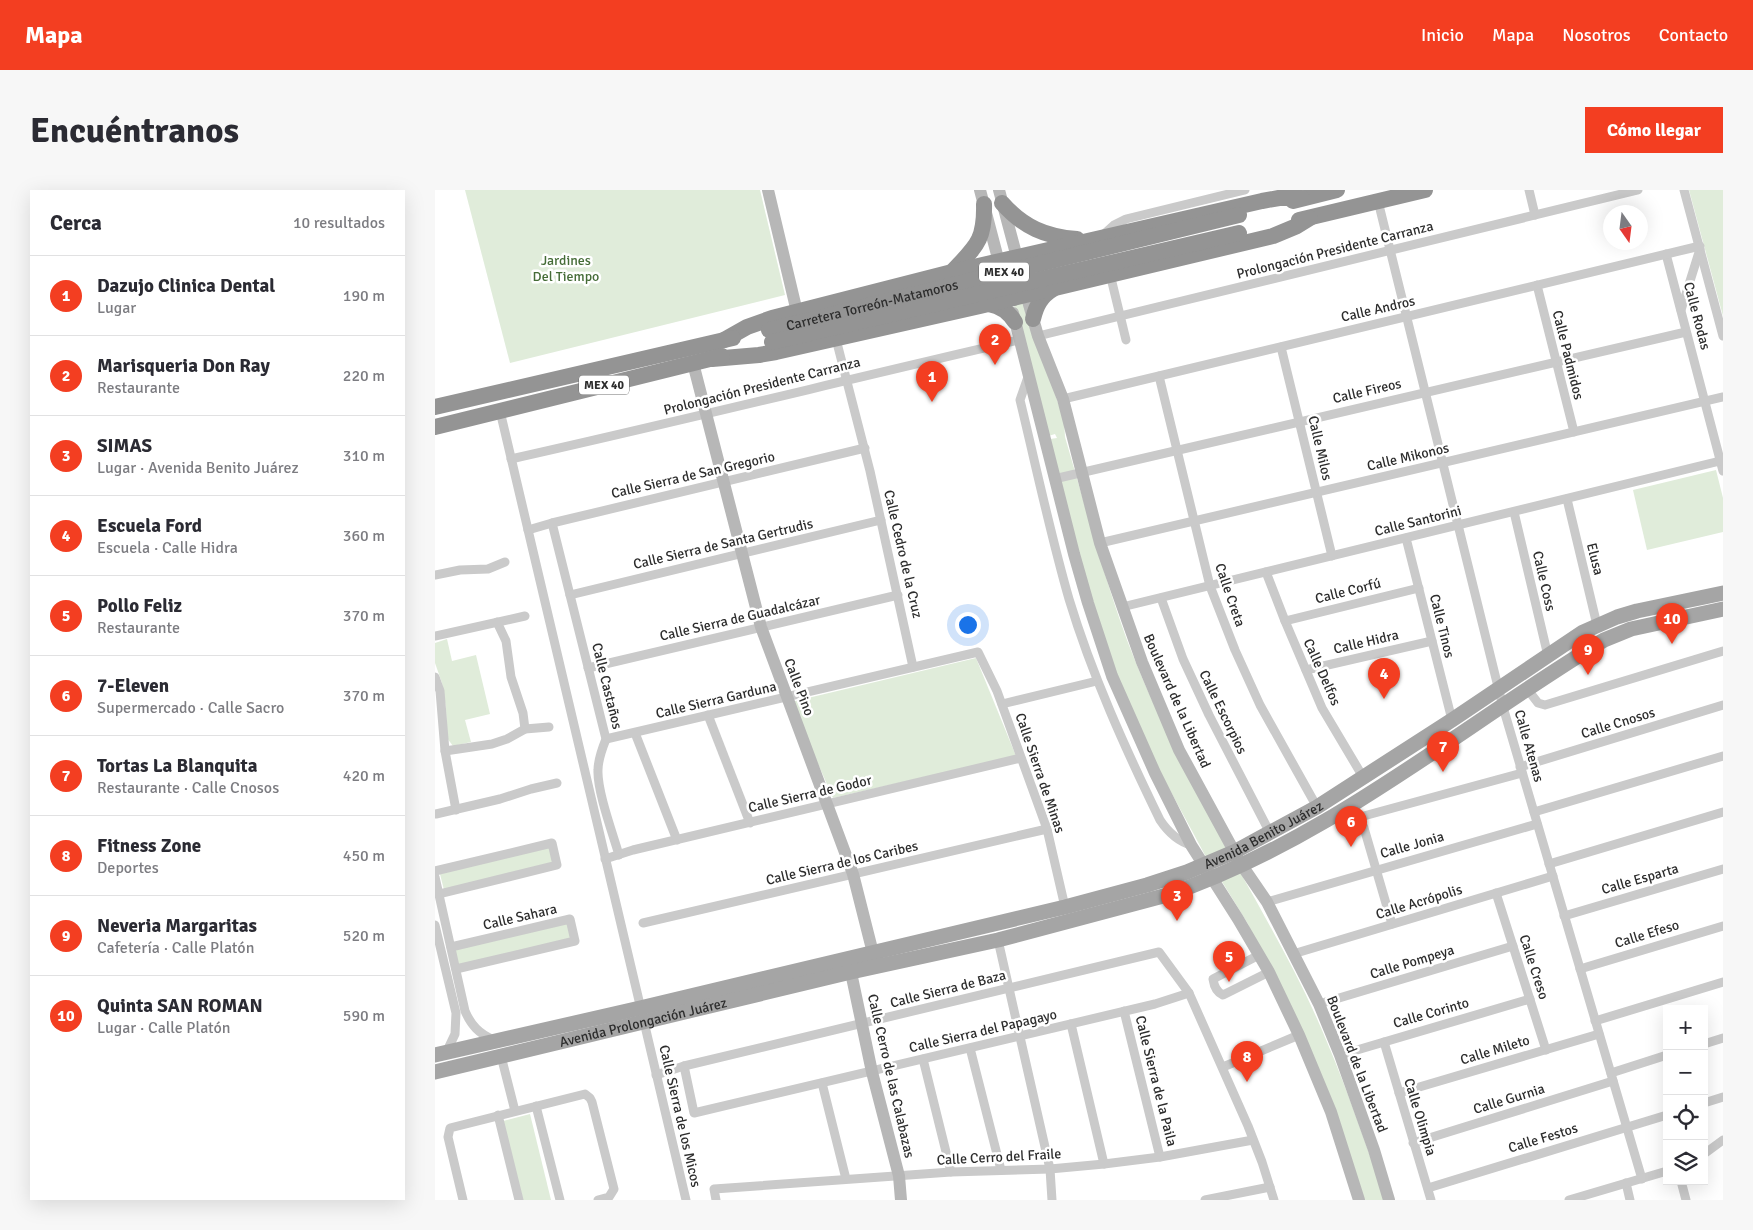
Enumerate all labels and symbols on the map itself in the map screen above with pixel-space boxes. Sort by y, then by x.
north arrow [1603,205,1648,250]
street label: Prolongación Presidente Carranza [1235,217,1435,283]
park label: Jardines Del Tiempo [533,252,599,285]
road number: MEX 40 [979,262,1029,281]
street label: Carretera Torreón-Matamoros [784,276,960,334]
street label: Calle Rodas [1680,280,1714,352]
street label: Calle Andros [1339,292,1417,326]
street label: Calle Padmidos [1549,309,1587,401]
pin: 2 [979,324,1011,365]
street label: Prolongación Presidente Carranza [662,353,862,419]
pin: 1 [916,361,948,402]
street label: Calle Fireos [1331,375,1403,407]
road number: MEX 40 [579,376,629,394]
street label: Calle Milos [1304,414,1336,482]
street label: Calle Mikonos [1365,439,1451,475]
street label: Calle Sierra de San Gregorio [609,448,777,502]
street label: Calle Cedro de la Cruz [880,488,926,620]
street label: Calle Santorini [1373,502,1463,540]
street label: Calle Sierra de Santa Gertrudis [631,515,815,573]
street label: Elusa [1583,541,1607,577]
street label: Calle Coss [1529,549,1559,613]
street label: Calle Creta [1211,561,1249,629]
street label: Calle Corfú [1313,575,1383,607]
street label: Calle Sierra de Guadalcázar [658,591,823,645]
street label: Calle Tinos [1426,592,1458,660]
pin: 10 [1656,603,1688,644]
your location [955,612,981,638]
street label: Calle Hidra [1332,626,1400,658]
street label: Boulevard de la Libertad [1140,631,1214,771]
pin: 9 [1572,634,1604,675]
street label: Calle Delfos [1300,636,1344,708]
street label: Calle Castaños [588,641,626,731]
street label: Calle Pino [780,656,818,718]
pin: 4 [1368,658,1400,699]
street label: Calle Escorpios [1195,667,1251,757]
street label: Calle Sierra Garduna [654,678,778,722]
street label: Calle Cnosos [1579,704,1657,742]
street label: Calle Atenas [1511,708,1547,784]
street label: Calle Sierra de Minas [1011,711,1069,835]
pin: 7 [1427,731,1459,772]
street label: Calle Sierra de Godor [747,771,874,816]
street label: Avenida Benito Juárez [1201,797,1326,872]
pin: 6 [1335,806,1367,847]
street label: Calle Jonia [1378,828,1446,862]
street label: Calle Sierra de los Caribes [764,837,920,889]
street label: Calle Esparta [1599,860,1681,898]
pin: 3 [1161,880,1193,921]
street label: Calle Acrópolis [1374,881,1464,923]
street label: Calle Sahara [481,900,559,934]
street label: Calle Efeso [1613,916,1681,952]
street label: Calle Creso [1516,932,1552,1002]
pin: 5 [1213,941,1245,982]
street label: Calle Pompeya [1368,941,1456,983]
street label: Calle Sierra de Baza [888,966,1008,1012]
street label: Calle Cerro de las Calabazas [864,992,918,1160]
street label: Boulevard de la Libertad [1323,993,1391,1135]
street label: Avenida Prolongación Juárez [558,994,729,1050]
street label: Calle Corinto [1391,994,1471,1032]
street label: Calle Sierra del Papagayo [907,1006,1059,1056]
street label: Calle Sierra de la Paila [1132,1014,1180,1148]
street label: Calle Mileto [1458,1031,1532,1069]
pin: 8 [1231,1041,1263,1082]
street label: Calle Sierra de los Micos [655,1043,705,1189]
street label: Calle Olimpia [1400,1076,1440,1158]
street label: Calle Gurnia [1471,1080,1547,1118]
street label: Calle Festos [1506,1119,1580,1157]
street label: Calle Cerro del Fraile [936,1145,1062,1169]

